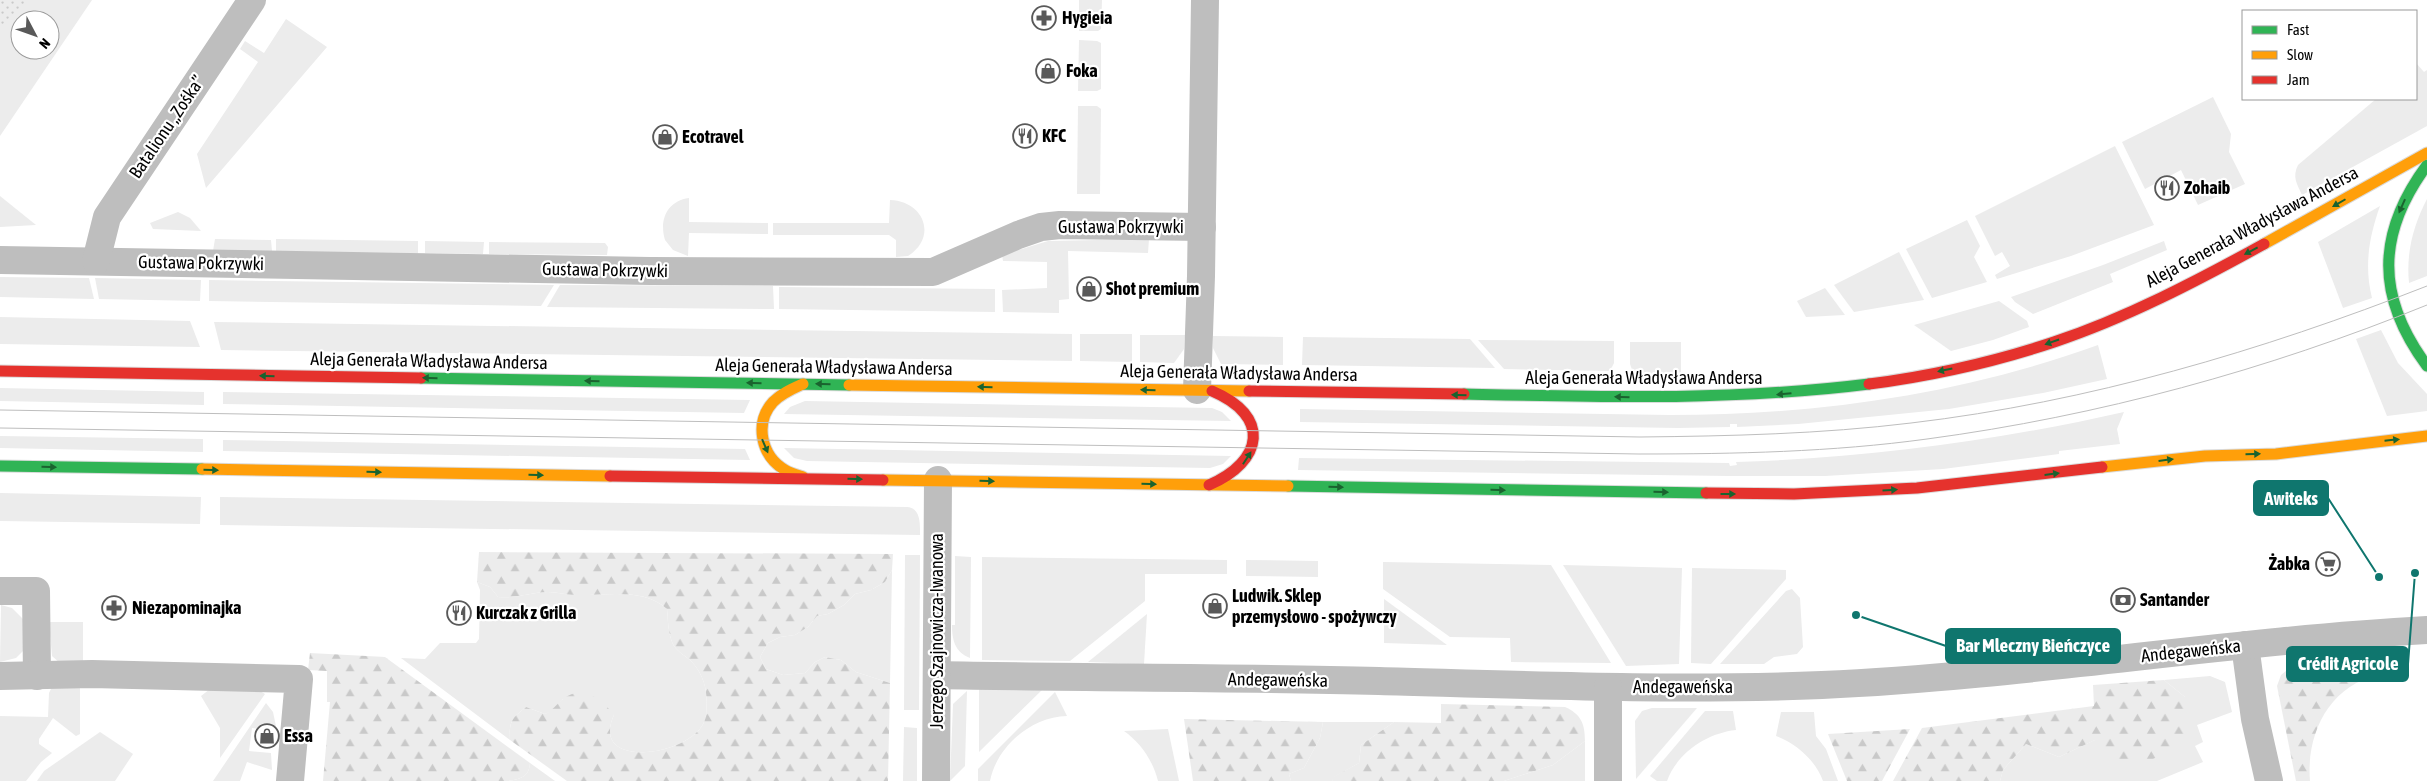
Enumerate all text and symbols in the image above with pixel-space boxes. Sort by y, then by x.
pharmacy icon: Hygieia [1031,5,1057,31]
place label: Hygieia [1062,7,1112,28]
north arrow [10,10,60,60]
legend [2242,10,2417,100]
text: Fast [2287,21,2309,38]
text: N [36,35,54,52]
text: Slow [2287,46,2313,63]
shop icon: Foka [1035,58,1061,84]
place label: Foka [1066,60,1098,81]
street label: Batalionu „Zośka” [125,71,209,182]
text: Jam [2287,71,2310,88]
restaurant icon: KFC [1012,123,1038,149]
shop icon: Ecotravel [652,124,678,150]
place label: KFC [1042,125,1066,146]
place label: Ecotravel [682,126,744,147]
street label: Aleja Generała Władysława Andersa [2142,162,2362,292]
restaurant icon: Zohaib [2154,175,2180,201]
place label: Zohaib [2184,177,2230,198]
one-way arrow [2332,199,2346,208]
one-way arrow [2397,199,2405,213]
street label: Gustawa Pokrzywki [1058,216,1184,237]
one-way arrow [2244,247,2257,256]
street label: Gustawa Pokrzywki [138,251,264,274]
street label: Gustawa Pokrzywki [542,258,668,281]
shop icon: Shot premium [1076,276,1102,302]
place label: Shot premium [1106,278,1199,299]
one-way arrow [2044,339,2059,346]
street label: Aleja Generała Władysława Andersa [310,348,548,373]
street label: Aleja Generała Władysława Andersa [715,354,953,379]
street label: Aleja Generała Władysława Andersa [1120,360,1358,385]
street label: Aleja Generała Władysława Andersa [1525,367,1763,388]
one-way arrow [1936,367,1952,375]
one-way arrow [259,371,275,379]
one-way arrow [421,374,437,382]
one-way arrow [584,376,600,384]
one-way arrow [746,379,762,387]
one-way arrow [815,380,831,388]
one-way arrow [977,383,993,391]
one-way arrow [1140,385,1156,393]
one-way arrow [1451,390,1467,398]
one-way arrow [1776,390,1792,398]
one-way arrow [1614,393,1630,401]
one-way arrow [2384,436,2400,444]
one-way arrow [761,439,769,453]
one-way arrow [2246,450,2262,458]
one-way arrow [1242,452,1251,465]
one-way arrow [2159,456,2175,464]
one-way arrow [41,463,57,471]
one-way arrow [203,466,219,474]
one-way arrow [366,468,382,476]
one-way arrow [2044,470,2060,478]
one-way arrow [528,471,544,479]
one-way arrow [848,475,864,483]
one-way arrow [979,477,995,485]
one-way arrow [1142,481,1158,489]
callout: Awiteks [2254,481,2328,515]
one-way arrow [1328,483,1344,491]
one-way arrow [1491,486,1507,494]
one-way arrow [1882,486,1898,494]
text: Awiteks [2263,487,2318,509]
one-way arrow [1653,489,1669,497]
one-way arrow [1720,490,1736,498]
street label: Jerzego Szajnowicza-Iwanowa [926,533,947,729]
supermarket icon: Żabka [2315,551,2341,577]
place label: Żabka [2269,553,2310,574]
place label: Ludwik. Sklep przemysłowo - spożywczy [1232,585,1397,627]
bank icon: Santander [2110,587,2136,613]
place label: Santander [2140,589,2210,610]
shop icon: Ludwik. Sklep przemysłowo - spożywczy [1202,593,1228,619]
pharmacy icon: Niezapominajka [101,595,127,621]
place label: Niezapominajka [132,597,241,618]
restaurant icon: Kurczak z Grilla [446,600,472,626]
place label: Kurczak z Grilla [476,602,576,623]
callout: Bar Mleczny Bieńczyce [1946,629,2120,663]
text: Bar Mleczny Bieńczyce [1956,634,2110,656]
street label: Andegaweńska [2140,635,2242,666]
callout: Crédit Agricole [2287,647,2408,681]
text: Crédit Agricole [2297,652,2399,674]
street label: Andegaweńska [1228,668,1328,691]
street label: Andegaweńska [1633,676,1733,697]
shop icon: Essa [254,723,280,749]
place label: Essa [284,725,313,746]

